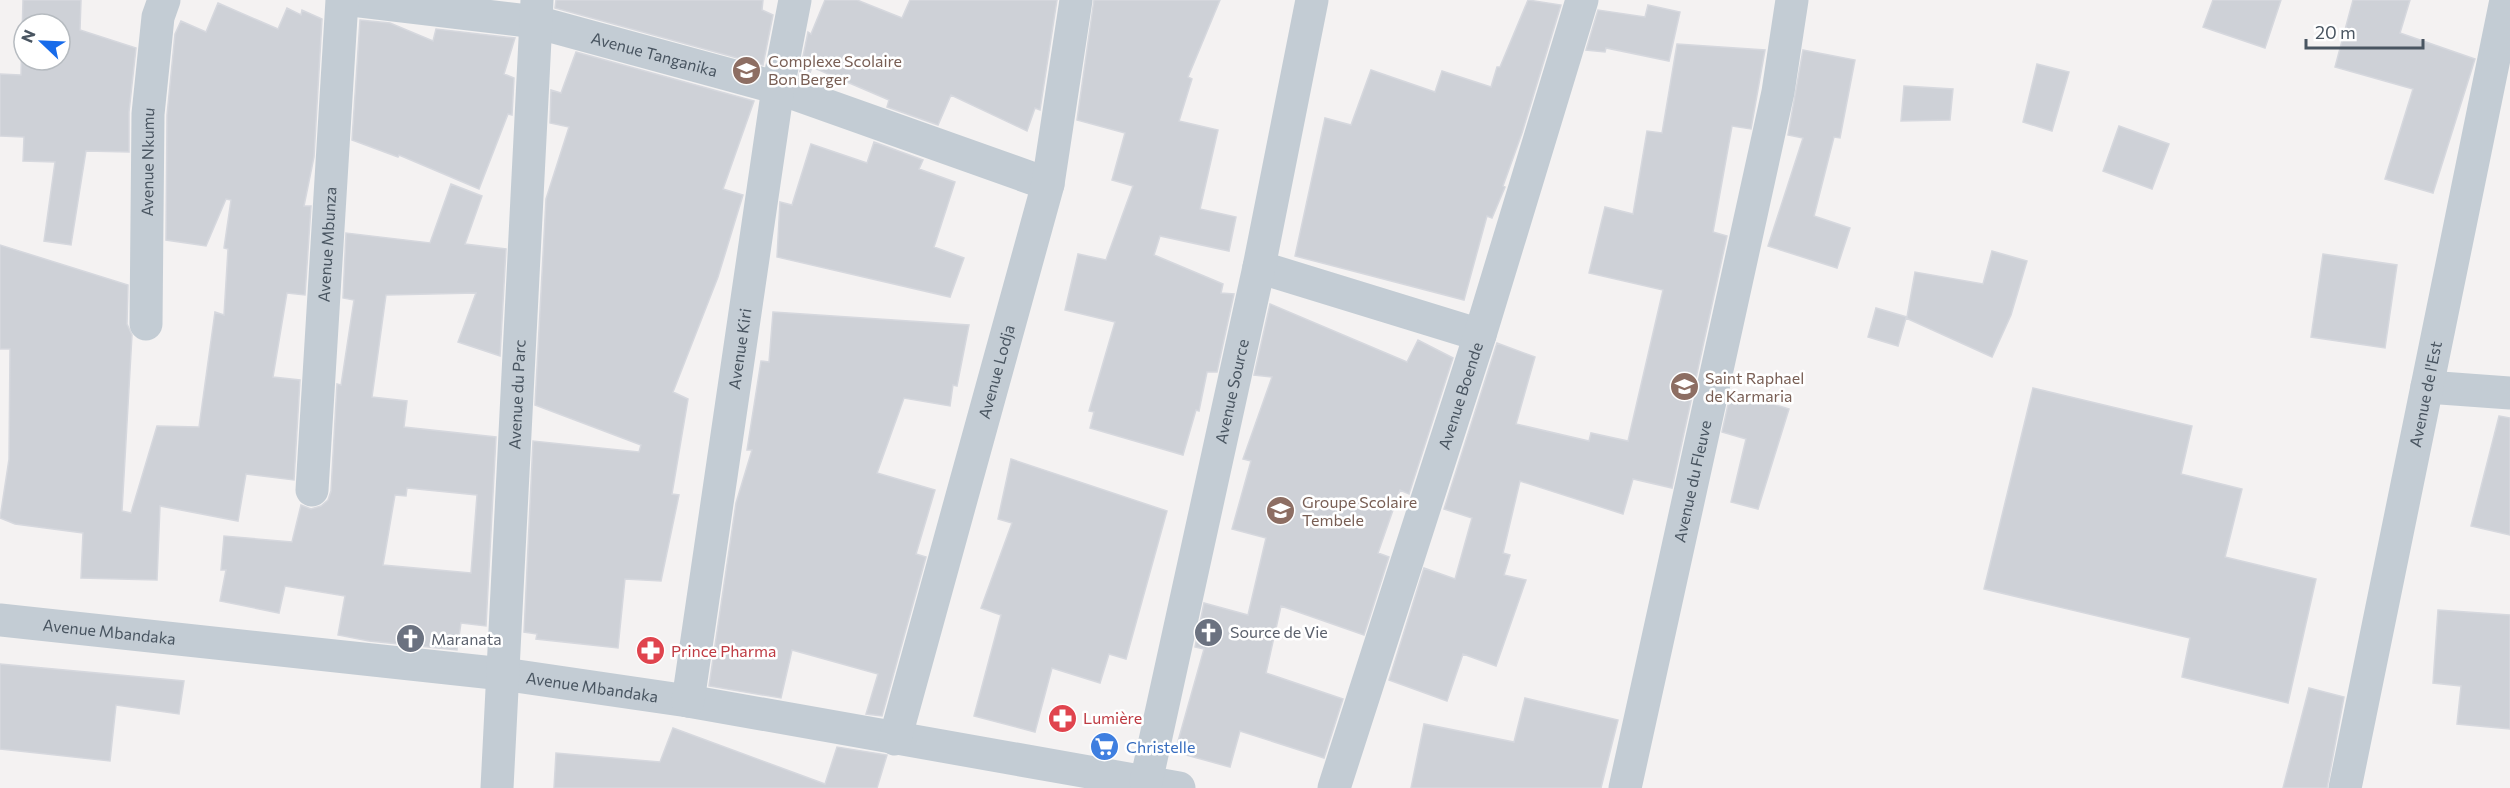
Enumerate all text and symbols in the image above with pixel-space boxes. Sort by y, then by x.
north arrow [12,12,72,72]
scale bar [2306,12,2423,50]
text: 20 m [2315,21,2356,43]
text: N [17,27,39,45]
street label: Avenue Tanganika [589,28,720,80]
place label: Complexe Scolaire Bon Berger [768,51,902,88]
school or university icon: Complexe Scolaire Bon Berger [731,54,763,86]
street label: Avenue Nkumu [137,106,158,217]
street label: Avenue Mbunza [314,186,340,303]
street label: Avenue Kiri [724,307,755,391]
street label: Avenue Lodja [974,322,1018,421]
street label: Avenue Source [1211,337,1252,445]
street label: Avenue du Parc [504,339,529,450]
street label: Avenue de l'Est [2405,339,2445,449]
street label: Avenue Boende [1434,340,1486,452]
place label: Saint Raphael de Karmaria [1705,368,1804,405]
school or university icon: Saint Raphael de Karmaria [1668,371,1700,403]
street label: Avenue du Fleuve [1669,418,1715,544]
place label: Groupe Scolaire Tembele [1302,492,1417,529]
school or university icon: Groupe Scolaire Tembele [1265,495,1297,527]
street label: Avenue Mbandaka [42,615,177,648]
church icon: Source de Vie [1193,616,1225,648]
place label: Source de Vie [1230,622,1328,641]
church icon: Maranata [394,623,426,655]
place label: Maranata [431,629,502,648]
pharmacy icon: Prince Pharma [634,635,666,667]
place label: Prince Pharma [671,641,776,660]
street label: Avenue Mbandaka [525,667,660,706]
pharmacy icon: Lumière [1046,702,1078,734]
place label: Lumière [1083,708,1142,727]
supermarket icon: Christelle [1089,731,1121,763]
place label: Christelle [1126,737,1195,756]

